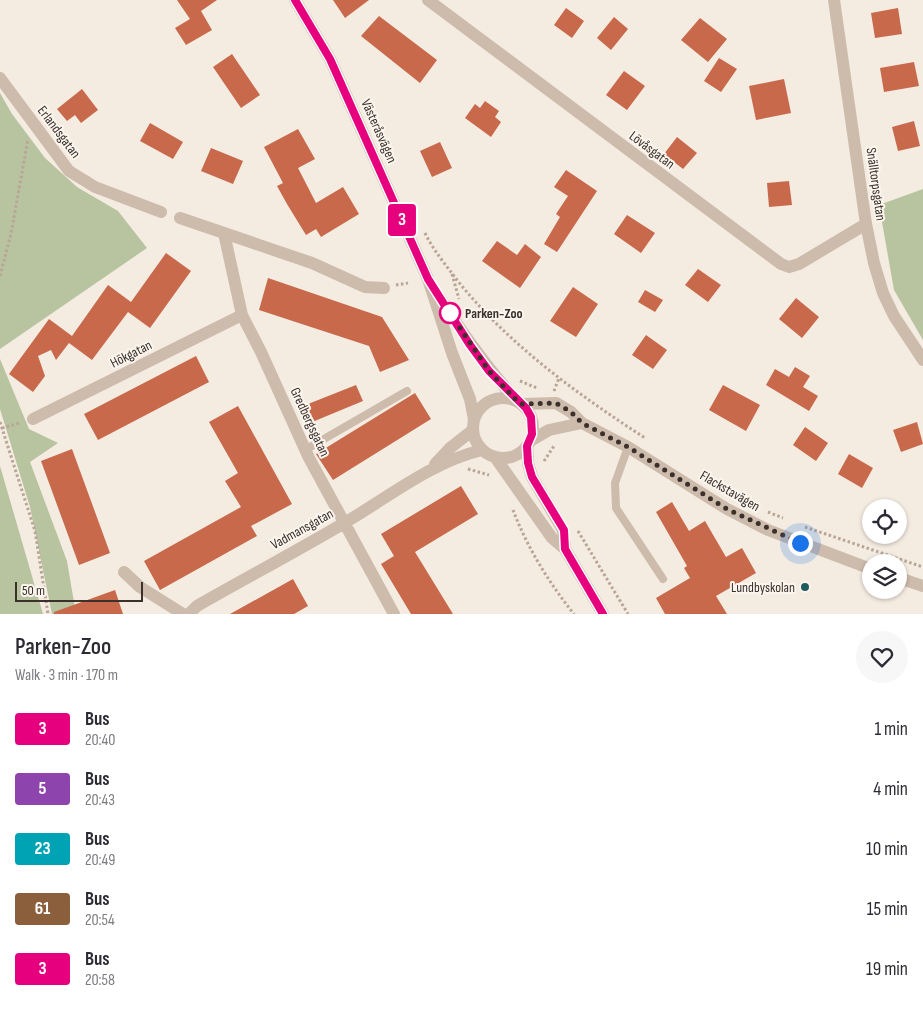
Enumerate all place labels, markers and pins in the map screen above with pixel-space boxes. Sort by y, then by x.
marker: Parken-Zoo [439,302,461,324]
place label: Parken-Zoo [465,305,523,322]
place label: Lundbyskolan [731,579,795,596]
marker: Lundbyskolan [799,581,811,593]

